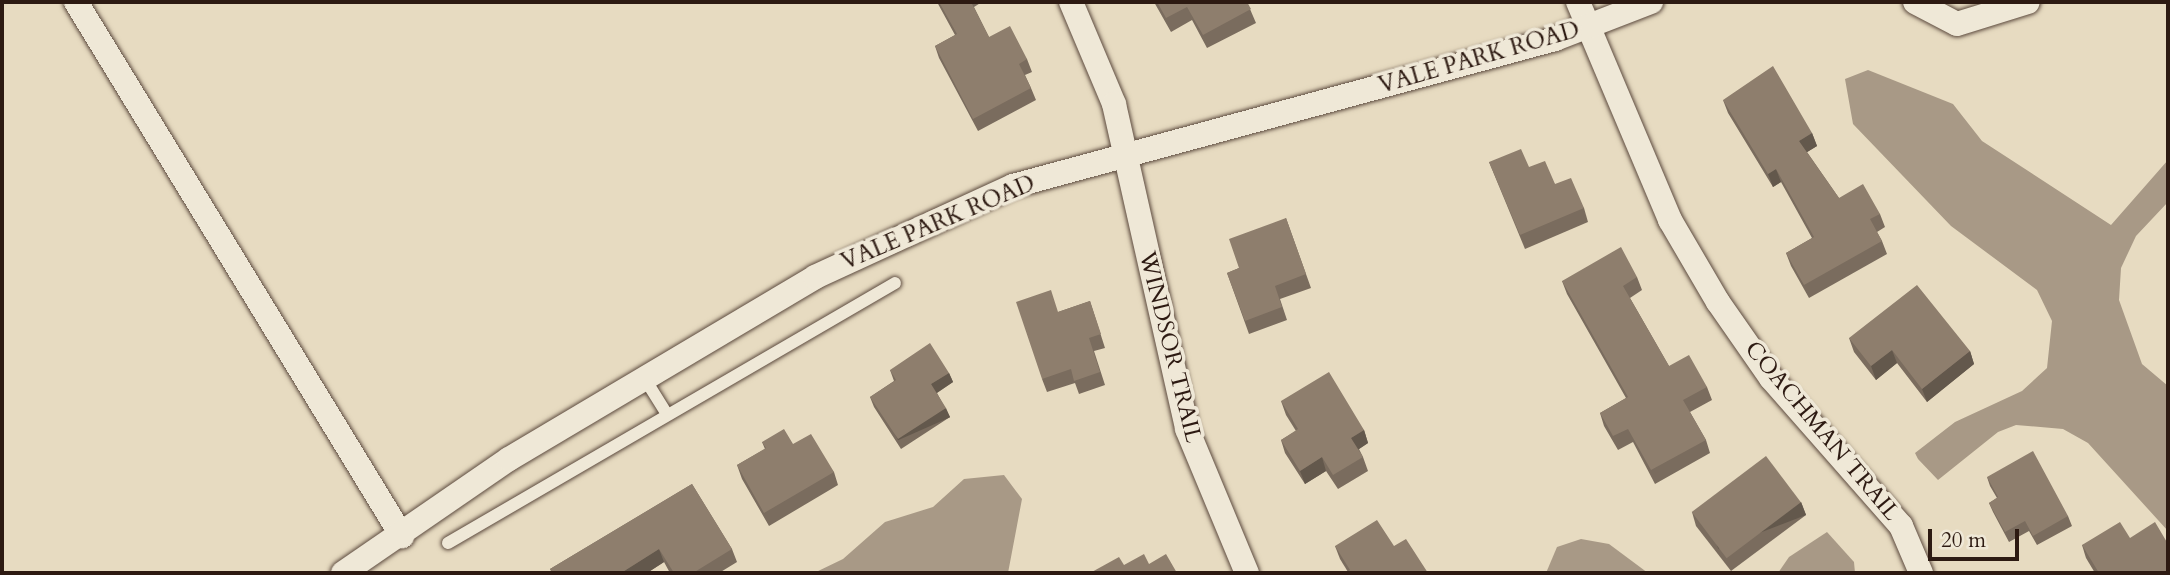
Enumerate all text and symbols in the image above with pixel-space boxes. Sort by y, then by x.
street label: VALE PARK ROAD [1375,16,1583,100]
street label: VALE PARK ROAD [837,170,1039,276]
street label: WINDSOR TRAIL [1133,249,1207,445]
street label: COACHMAN TRAIL [1739,336,1905,526]
scale bar [1932,516,2023,560]
text: 20 m [1941,526,1986,555]

